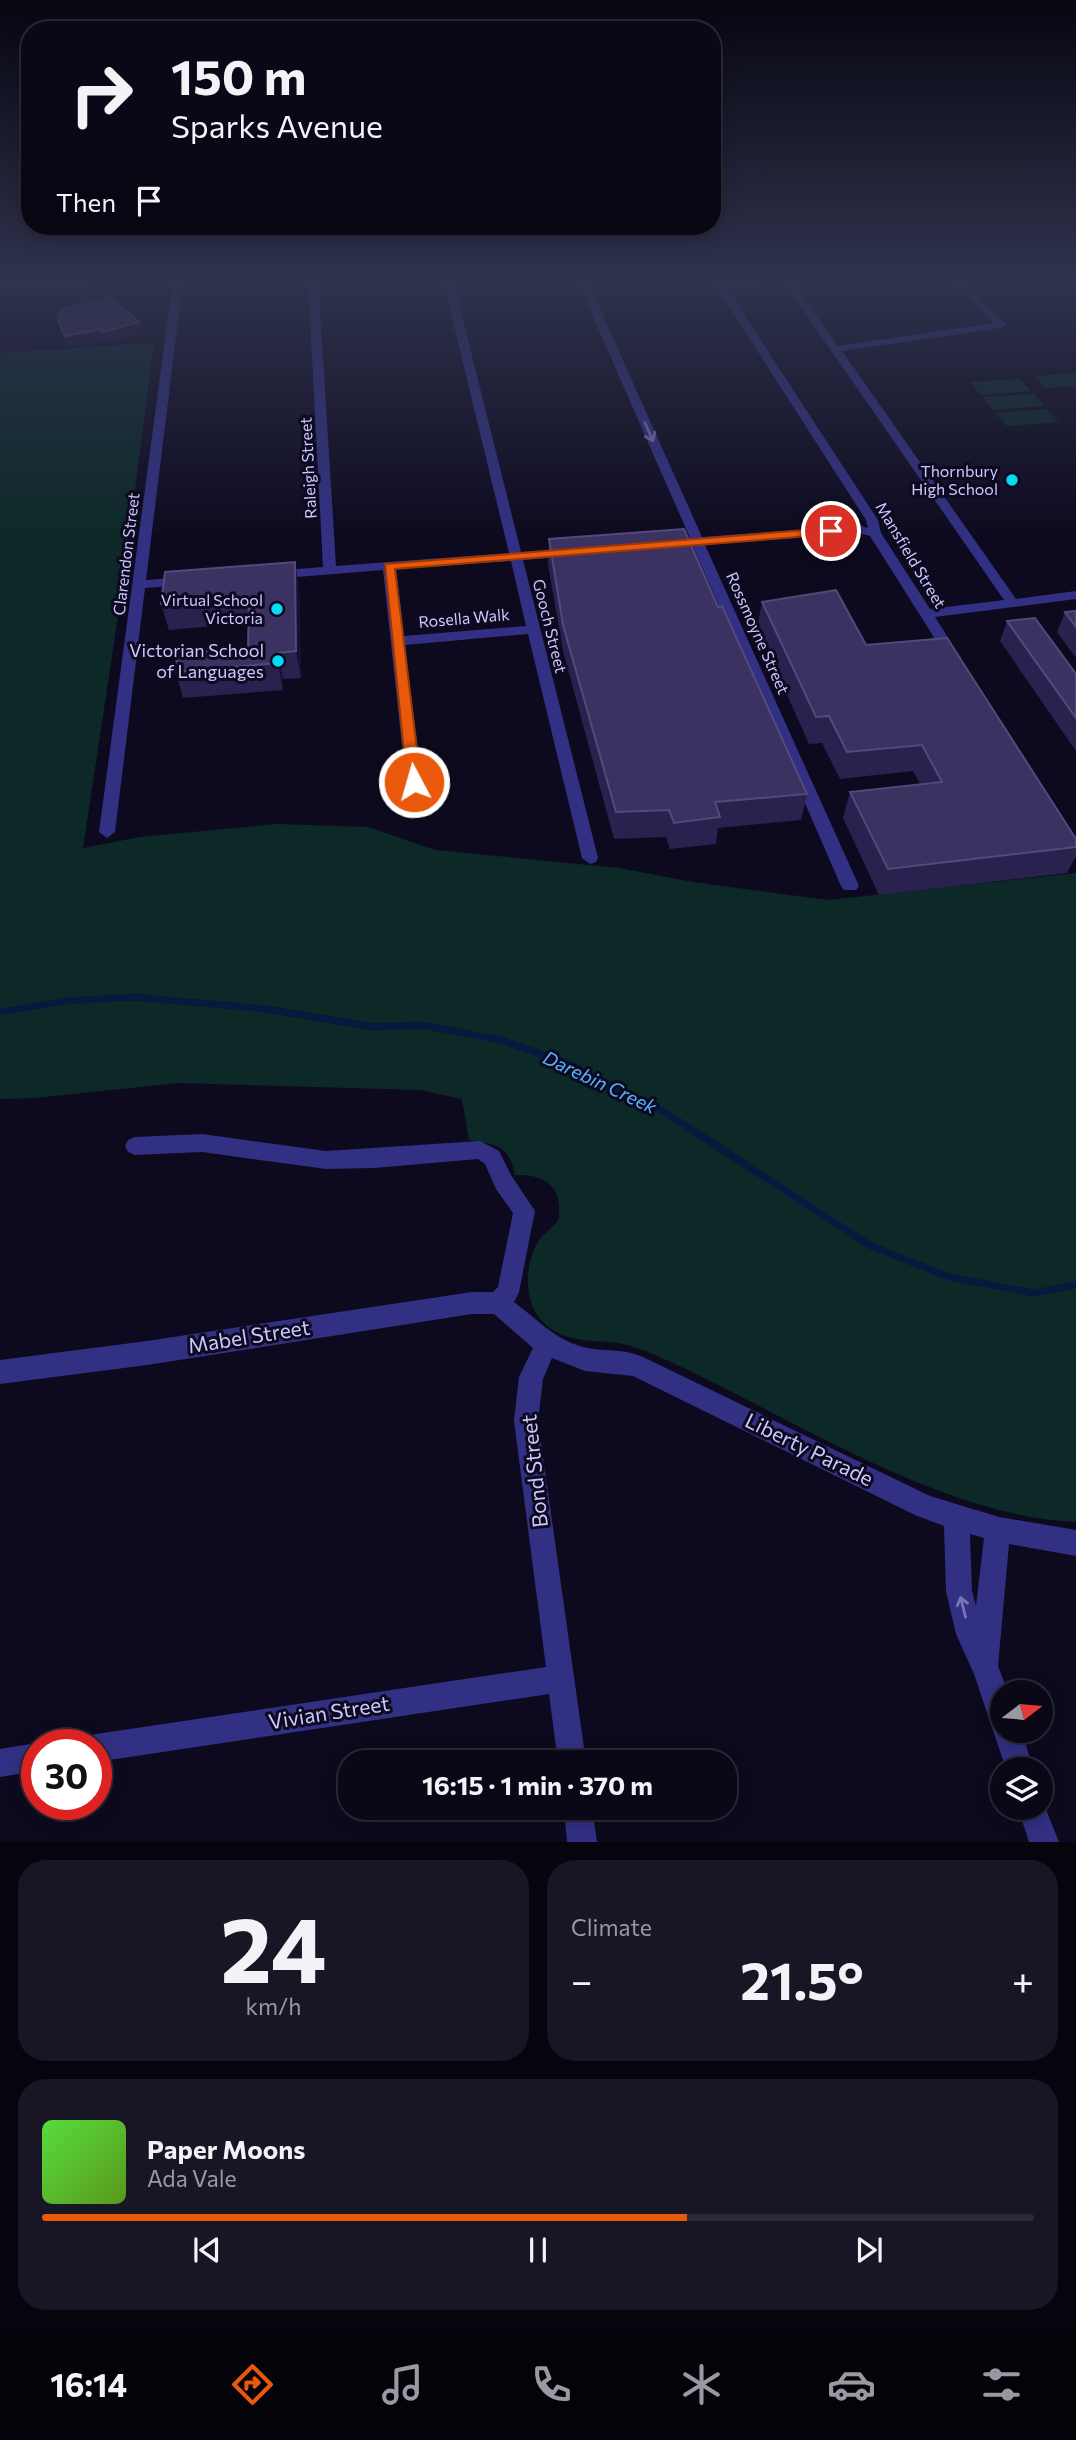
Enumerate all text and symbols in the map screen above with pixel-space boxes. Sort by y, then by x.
text: 150 m [171,45,306,105]
icon: right [56,49,147,140]
text: Sparks Avenue [171,105,383,145]
icon: arrive [130,182,168,220]
text: Then [56,186,116,217]
street label: Raleigh Street [295,416,320,519]
one-way arrow [644,421,657,442]
place label: Thornbury High School [911,461,998,498]
marker: Thornbury High School [1004,472,1020,488]
street label: Clarendon Street [109,491,143,616]
street label: Mansfield Street [872,498,951,612]
pin [801,501,861,561]
icon: arrive [812,512,850,550]
street label: Rossmoyne Street [723,569,794,697]
street label: Gooch Street [530,577,571,675]
place label: Virtual School Victoria [161,590,263,627]
marker: Virtual School Victoria [269,601,285,617]
street label: Rosella Walk [418,604,511,631]
place label: Victorian School of Languages [129,639,264,682]
marker: Victorian School of Languages [270,653,286,669]
position arrow [377,745,451,819]
water label: Darebin Creek [540,1045,661,1118]
street label: Mabel Street [186,1314,312,1357]
street label: Liberty Parade [742,1407,878,1490]
street label: Bond Street [515,1413,552,1529]
one-way arrow [955,1596,969,1619]
north arrow [990,1680,1054,1743]
map controls [990,1680,1053,1820]
street label: Vivian Street [266,1690,391,1733]
speed limit sign: 30 [21,1729,112,1820]
button: layers [990,1757,1053,1820]
text: 16:15 · 1 min · 370 m [422,1769,653,1800]
text: 24 [220,1890,327,2002]
text: Climate [571,1913,652,1941]
text: 21.5° [740,1947,864,2011]
text: − [571,1956,593,2003]
text: + [1012,1956,1034,2003]
text: km/h [246,1992,301,2020]
text: Paper Moons [147,2133,305,2164]
text: Ada Vale [147,2164,237,2192]
icon: previous [188,2231,226,2269]
icon: pause [519,2231,557,2269]
icon: next [850,2231,888,2269]
icon: directions [228,2360,277,2409]
icon: music [378,2360,427,2409]
icon: phone [527,2360,576,2409]
icon: climate [677,2360,726,2409]
icon: car [827,2360,876,2409]
icon: filters [977,2360,1026,2409]
text: 16:14 [50,2364,127,2404]

